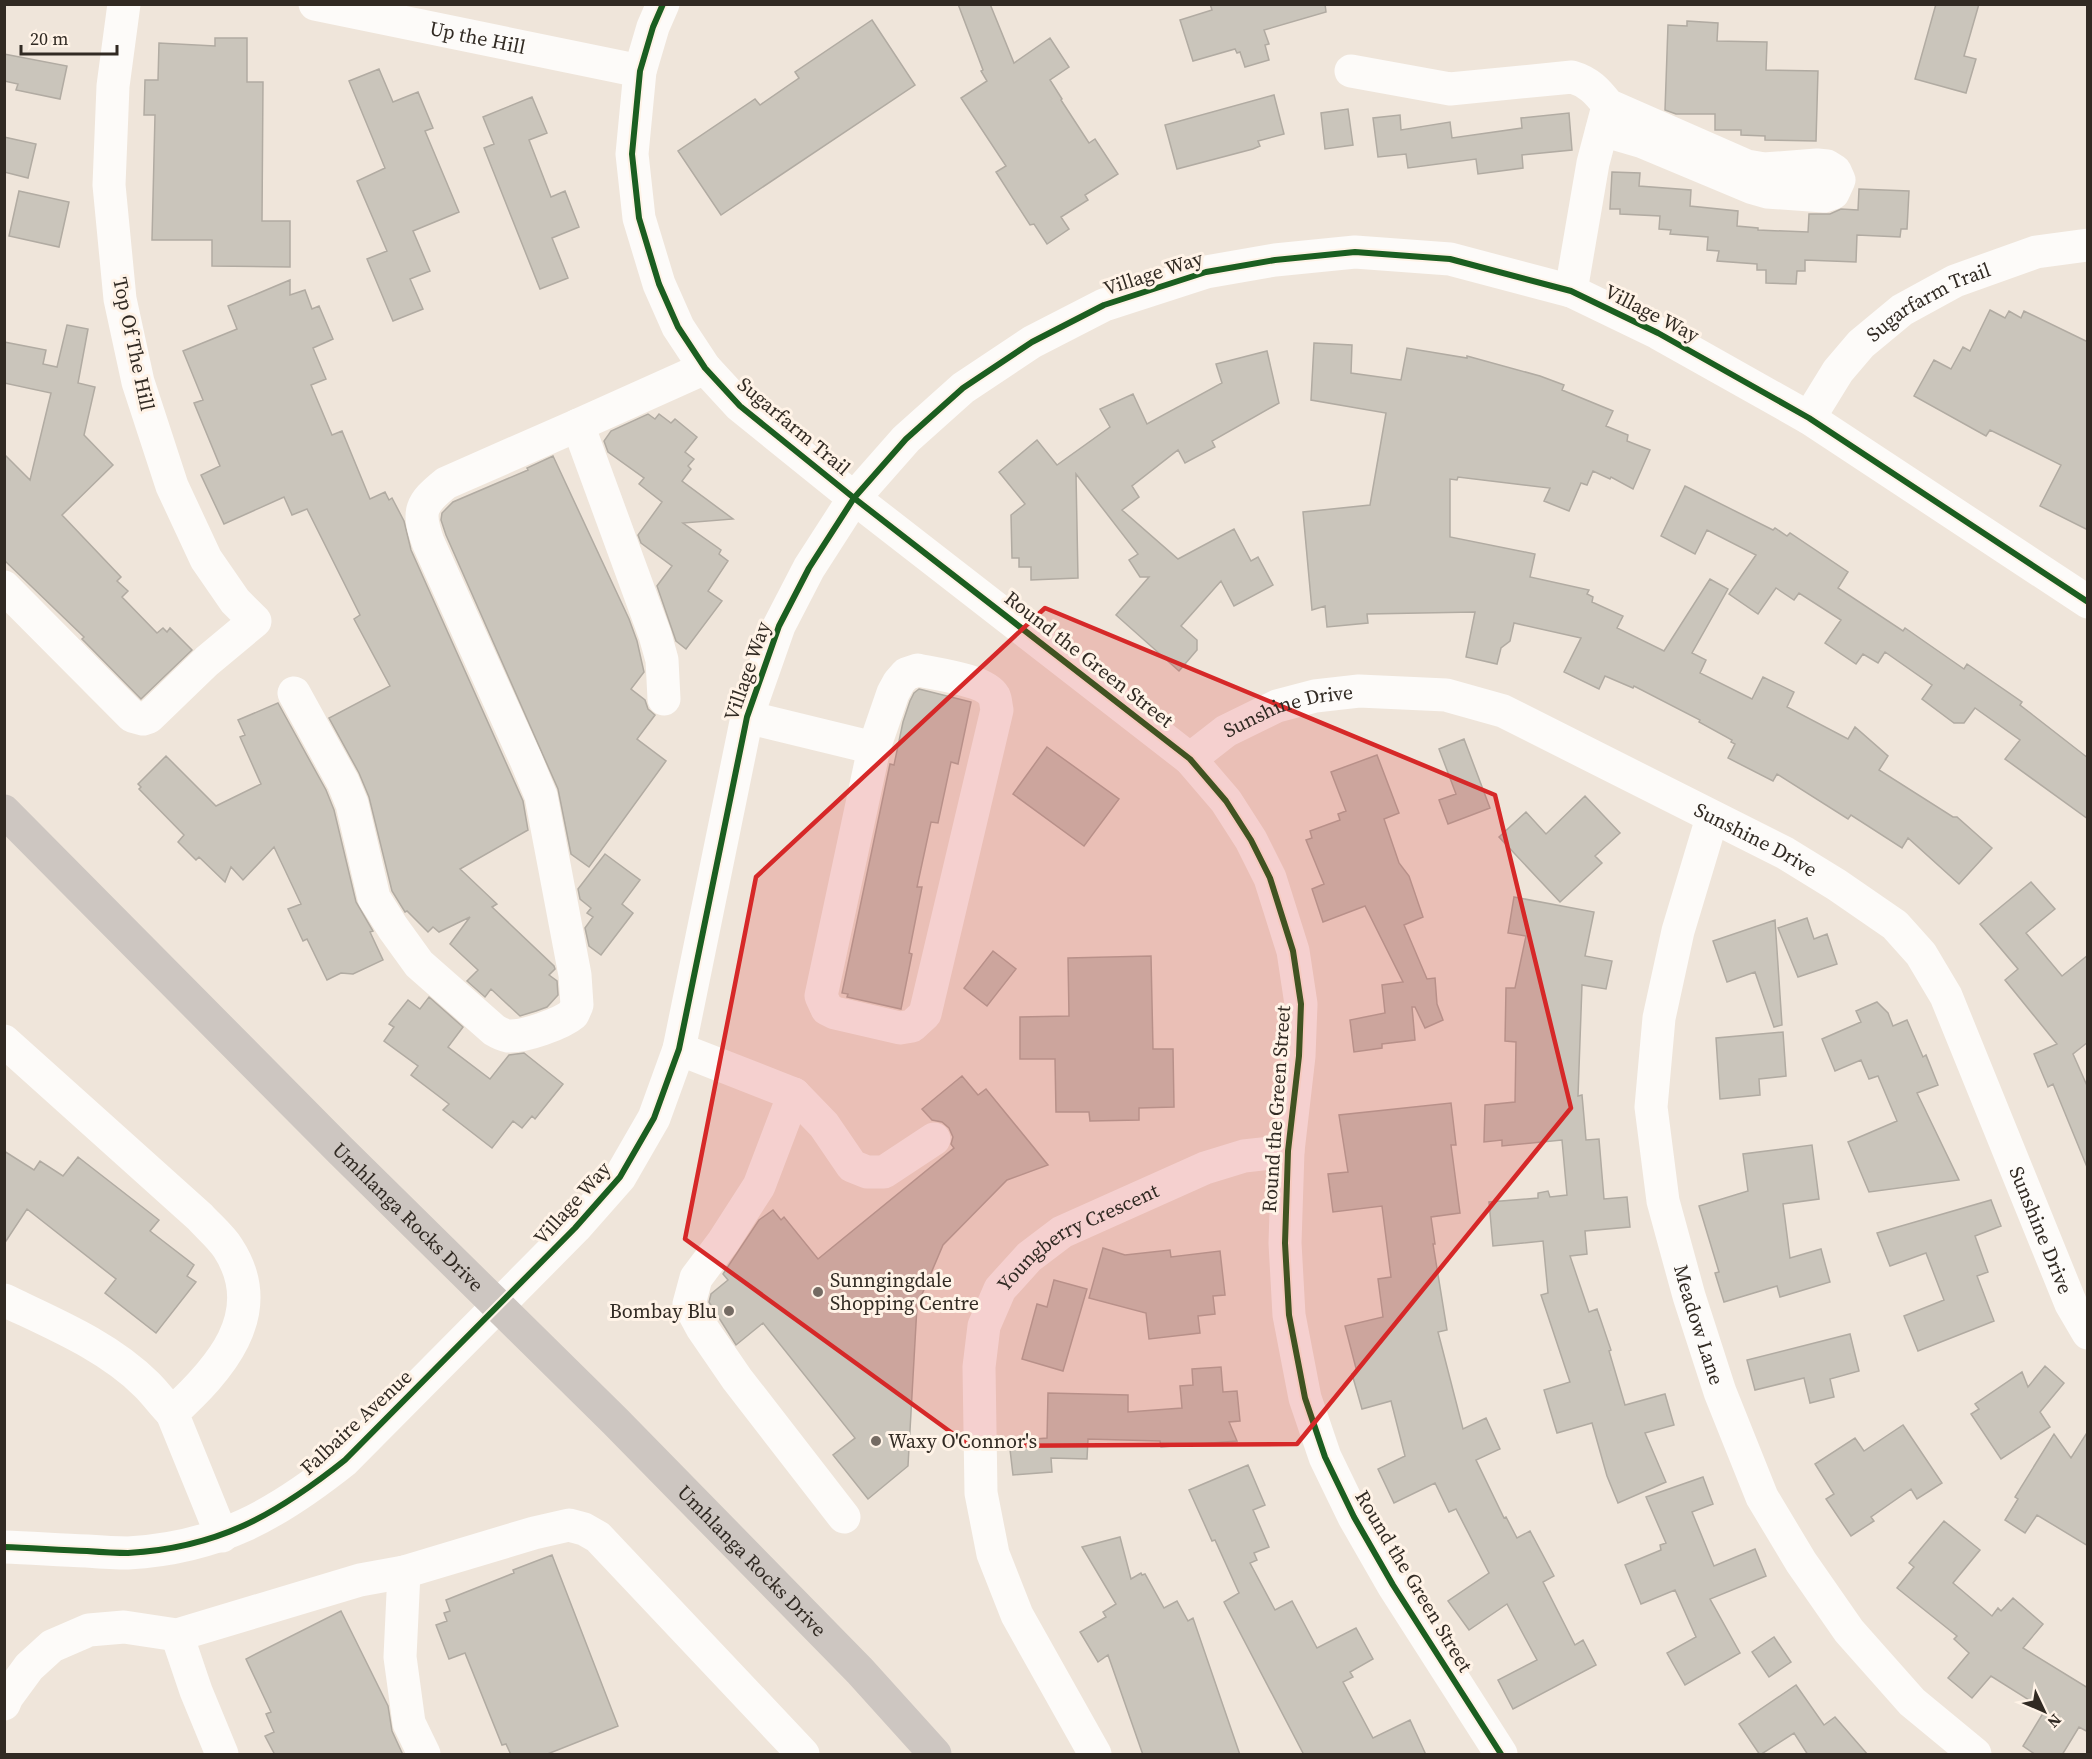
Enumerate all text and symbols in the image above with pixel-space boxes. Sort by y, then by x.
street label: Up the Hill [427,14,528,61]
scale bar [21,18,117,56]
text: 20 m [30,26,68,51]
street label: Village Way [1100,244,1207,302]
street label: Sugarfarm Trail [1860,255,1994,348]
street label: Top Of The Hill [106,275,162,413]
street label: Village Way [1600,277,1705,349]
street label: Sugarfarm Trail [731,370,857,482]
street label: Round the Green Street [999,584,1180,734]
street label: Village Way [717,617,777,724]
street label: Sunshine Drive [1219,678,1354,744]
street label: Sunshine Drive [1690,796,1823,884]
street label: Round the Green Street [1255,1004,1297,1213]
street label: Umhlanga Rocks Drive [326,1136,490,1298]
street label: Village Way [527,1155,617,1251]
street label: Sunshine Drive [2003,1162,2079,1298]
street label: Youngberry Crescent [991,1176,1164,1297]
street label: Meadow Lane [1667,1262,1731,1388]
place label: Sunngingdale Shopping Centre [830,1266,979,1317]
marker: Sunngingdale Shopping Centre [811,1285,825,1299]
place label: Bombay Blu [609,1297,717,1325]
marker: Bombay Blu [722,1304,736,1318]
street label: Falbaire Avenue [294,1363,418,1481]
place label: Waxy O'Connor's [888,1427,1037,1455]
marker: Waxy O'Connor's [869,1434,883,1448]
street label: Umhlanga Rocks Drive [671,1479,833,1643]
street label: Round the Green Street [1349,1485,1480,1678]
north arrow [2014,1681,2074,1741]
text: N [2043,1710,2067,1734]

